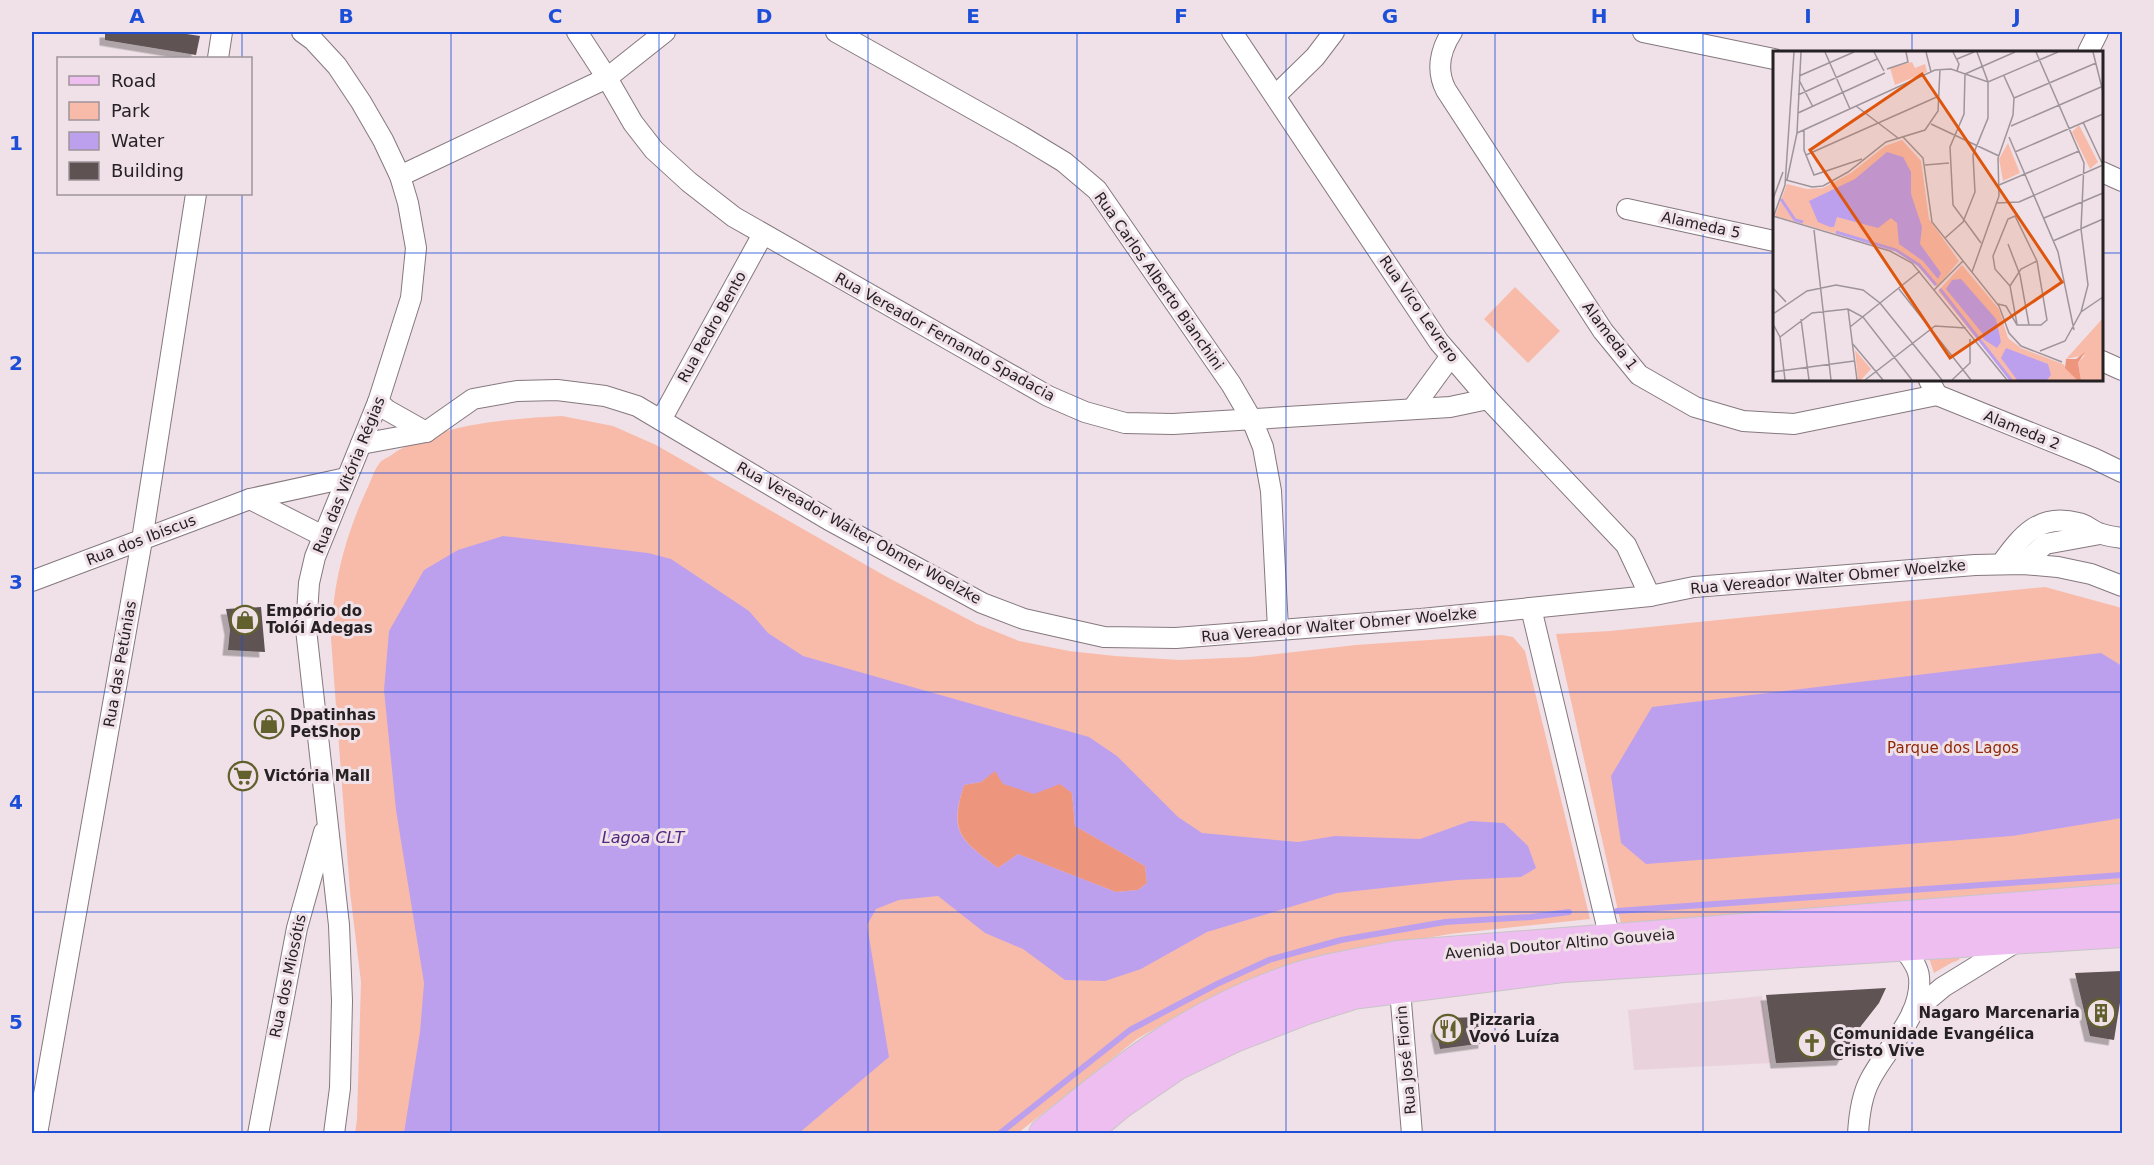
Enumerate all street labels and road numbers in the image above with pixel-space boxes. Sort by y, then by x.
street label: Rua Carlos Alberto Bianchini [1091,189,1227,373]
street label: Alameda 5 [1660,208,1742,242]
street label: Rua Vico Levrero [1376,252,1462,366]
street label: Rua Pedro Bento [674,268,750,386]
street label: Rua Vereador Fernando Spadacia [832,269,1058,405]
street label: Alameda 1 [1579,298,1641,374]
street label: Rua das Vitória Régias [309,394,389,556]
street label: Alameda 2 [1981,407,2063,453]
street label: Rua Vereador Walter Obmer Woelzke [734,458,984,608]
street label: Rua dos Ibiscus [84,511,199,569]
street label: Rua Vereador Walter Obmer Woelzke [1689,556,1967,598]
street label: Rua das Petúnias [100,599,140,729]
street label: Rua Vereador Walter Obmer Woelzke [1200,604,1478,646]
street label: Rua dos Miosótis [266,913,310,1039]
street label: Avenida Doutor Altino Gouveia [1444,925,1676,963]
street label: Rua José Fiorin [1392,1005,1420,1115]

